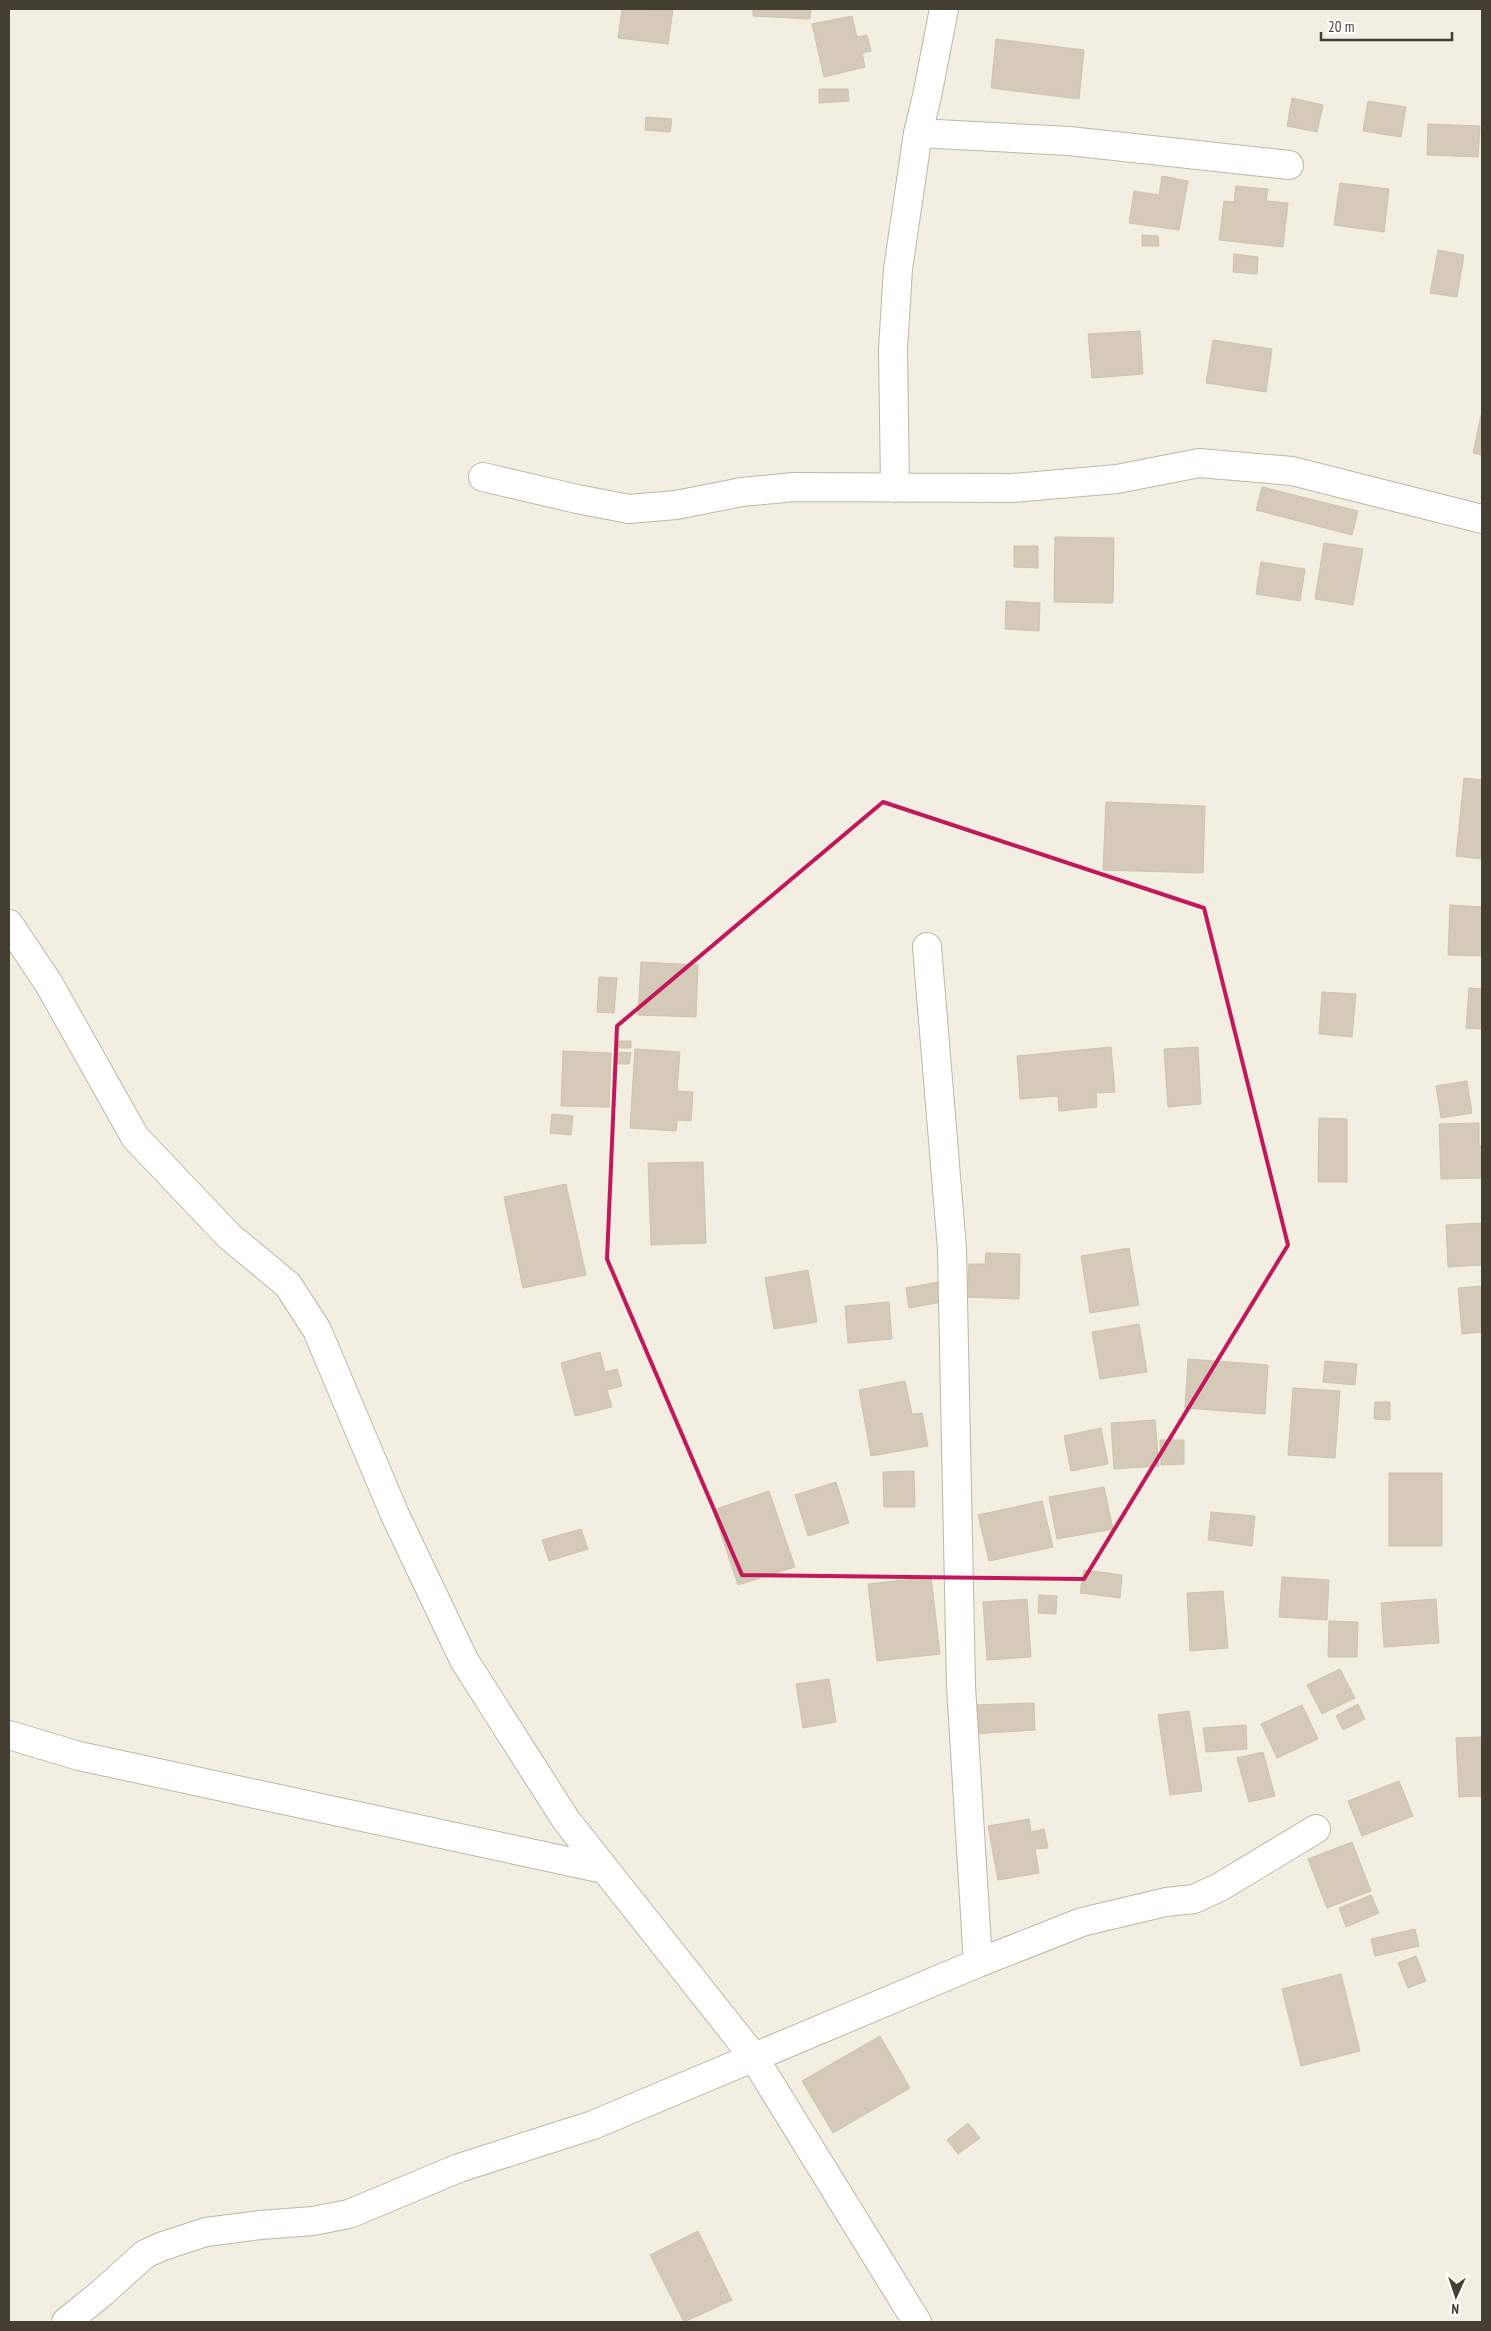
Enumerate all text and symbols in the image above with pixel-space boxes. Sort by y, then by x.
scale bar [1321,10,1452,42]
text: 20 m [1328,17,1354,36]
north arrow [1431,2271,1481,2321]
text: N [1451,2300,1460,2318]

